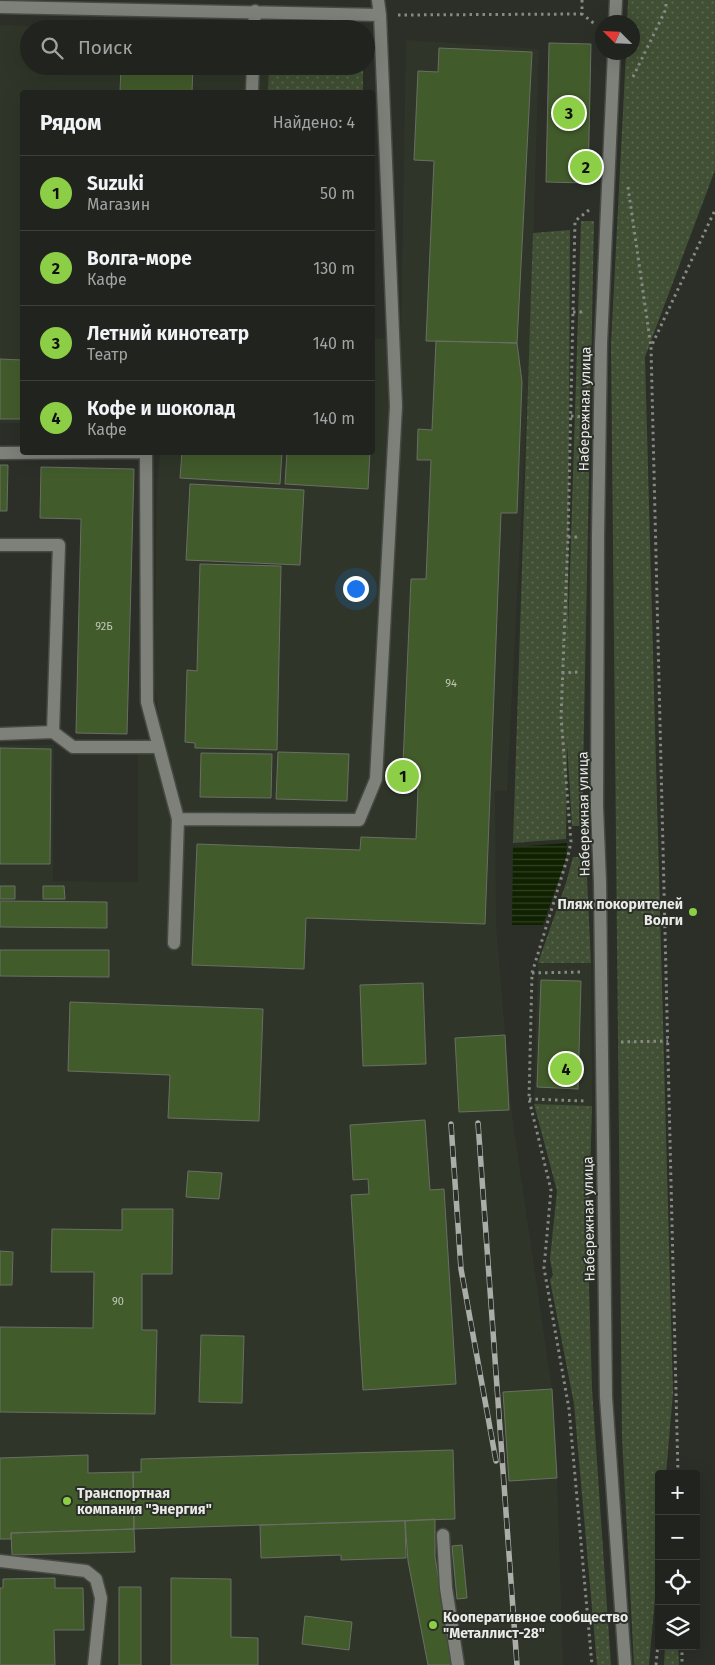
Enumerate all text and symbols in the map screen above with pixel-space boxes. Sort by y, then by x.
north arrow [595,15,640,60]
search box [20,20,375,75]
icon: search [38,34,66,62]
text: Поиск [78,36,132,59]
pin: 3 [553,94,585,132]
text: Рядом [40,110,101,136]
text: Найдено: 4 [273,113,355,132]
pin: 2 [570,148,602,186]
text: Suzuki [87,172,144,195]
text: 1 [52,184,60,203]
text: 50 m [320,184,355,203]
text: Магазин [87,195,150,214]
text: Волга-море [87,247,192,270]
text: 2 [52,259,60,278]
text: 130 m [313,259,355,278]
text: Кафе [87,270,127,289]
text: Летний кинотеатр [87,322,249,345]
text: 3 [52,334,60,353]
text: 140 m [313,334,355,353]
text: Театр [87,345,128,364]
street label: Набережная улица [575,346,595,472]
text: Кофе и шоколад [87,397,235,420]
text: 4 [51,409,61,428]
text: 140 m [313,409,355,428]
text: Кафе [87,420,127,439]
your location [343,576,369,602]
house number: 92Б [95,620,113,633]
house number: 94 [445,677,457,690]
street label: Набережная улица [574,751,594,877]
pin: 1 [387,757,419,795]
place label: Пляж покорителей Волги [558,896,683,929]
marker: Пляж покорителей Волги [687,906,699,918]
pin: 4 [550,1050,582,1088]
street label: Набережная улица [579,1156,599,1282]
house number: 90 [112,1295,124,1308]
map controls [655,1470,700,1650]
button: + [655,1470,700,1515]
place label: Транспортная компания "Энергия" [77,1485,212,1518]
marker: Транспортная компания "Энергия" [61,1495,73,1507]
button: − [655,1515,700,1560]
button: locate [655,1560,700,1605]
button: layers [655,1605,700,1650]
place label: Кооперативное сообщество "Металлист-28" [443,1609,628,1642]
marker: Кооперативное сообщество "Металлист-28" [427,1619,439,1631]

